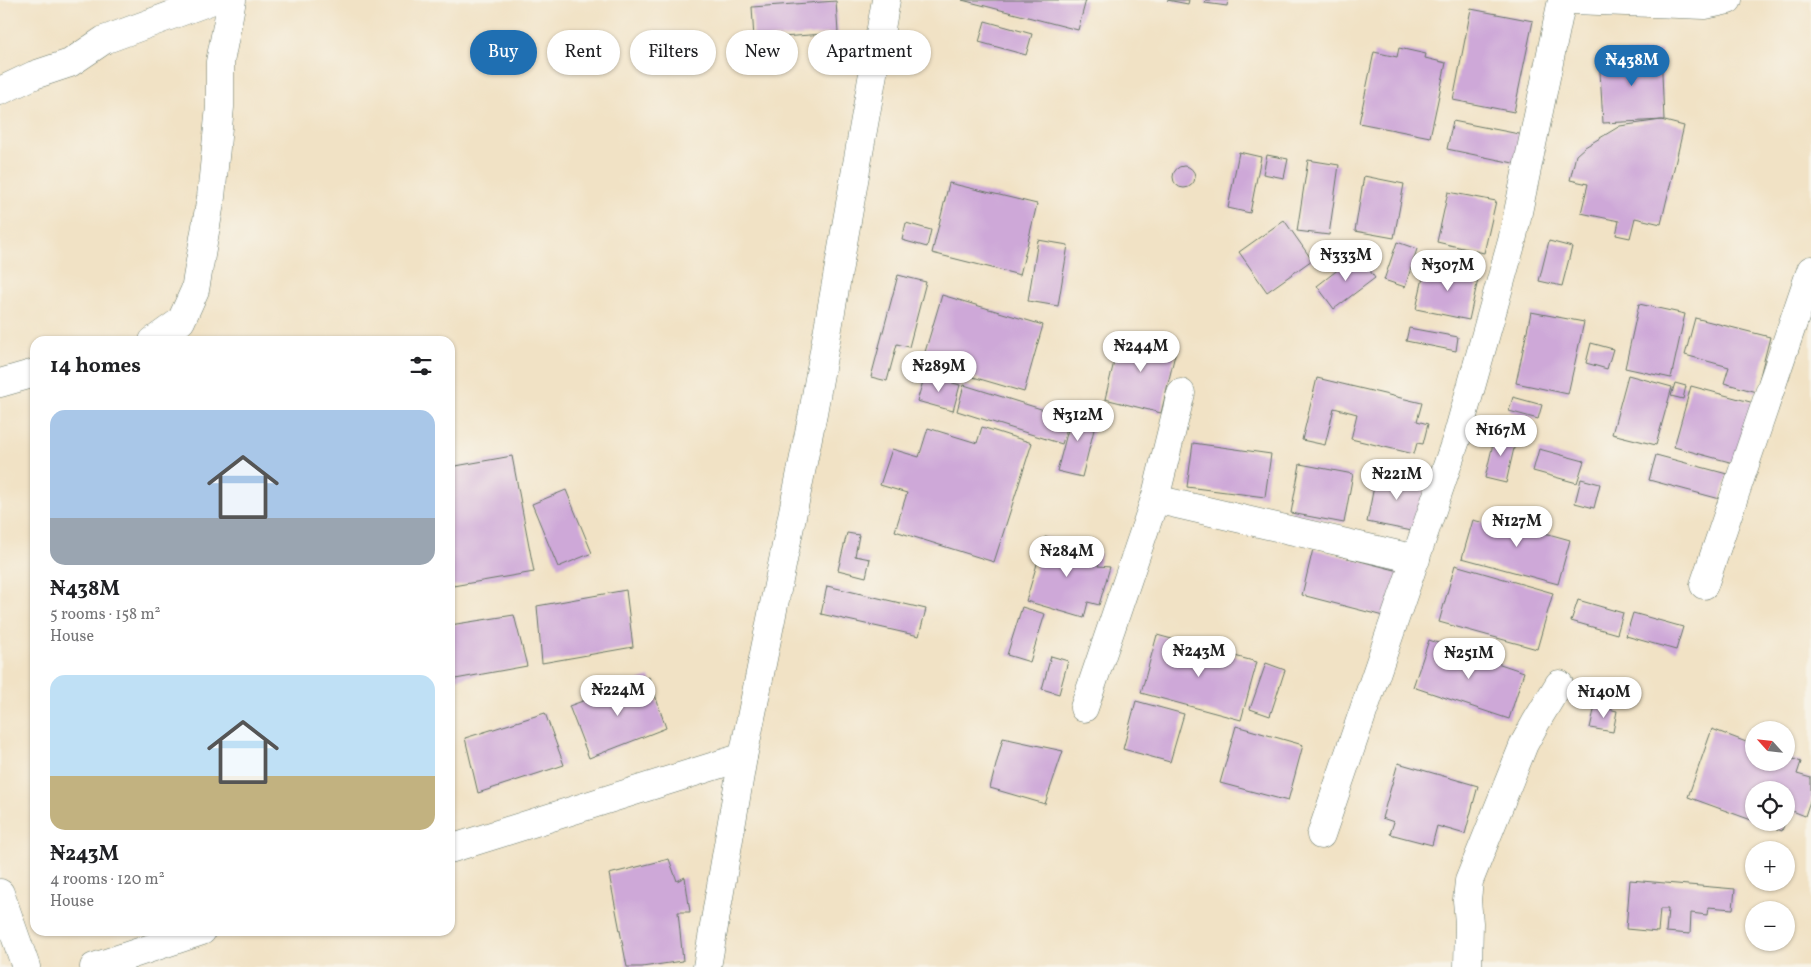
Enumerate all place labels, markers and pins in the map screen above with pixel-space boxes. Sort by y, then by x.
pin: ₦438M [1597,44,1667,87]
pin: ₦333M [1311,240,1381,282]
pin: ₦307M [1413,250,1483,292]
pin: ₦244M [1106,330,1176,373]
pin: ₦289M [904,350,974,393]
pin: ₦312M [1043,400,1113,442]
pin: ₦167M [1466,414,1536,457]
pin: ₦221M [1362,458,1432,501]
pin: ₦127M [1482,506,1552,548]
pin: ₦284M [1032,536,1102,578]
pin: ₦243M [1164,636,1234,678]
pin: ₦251M [1434,638,1504,680]
pin: ₦224M [583,674,653,717]
pin: ₦140M [1569,676,1639,719]

